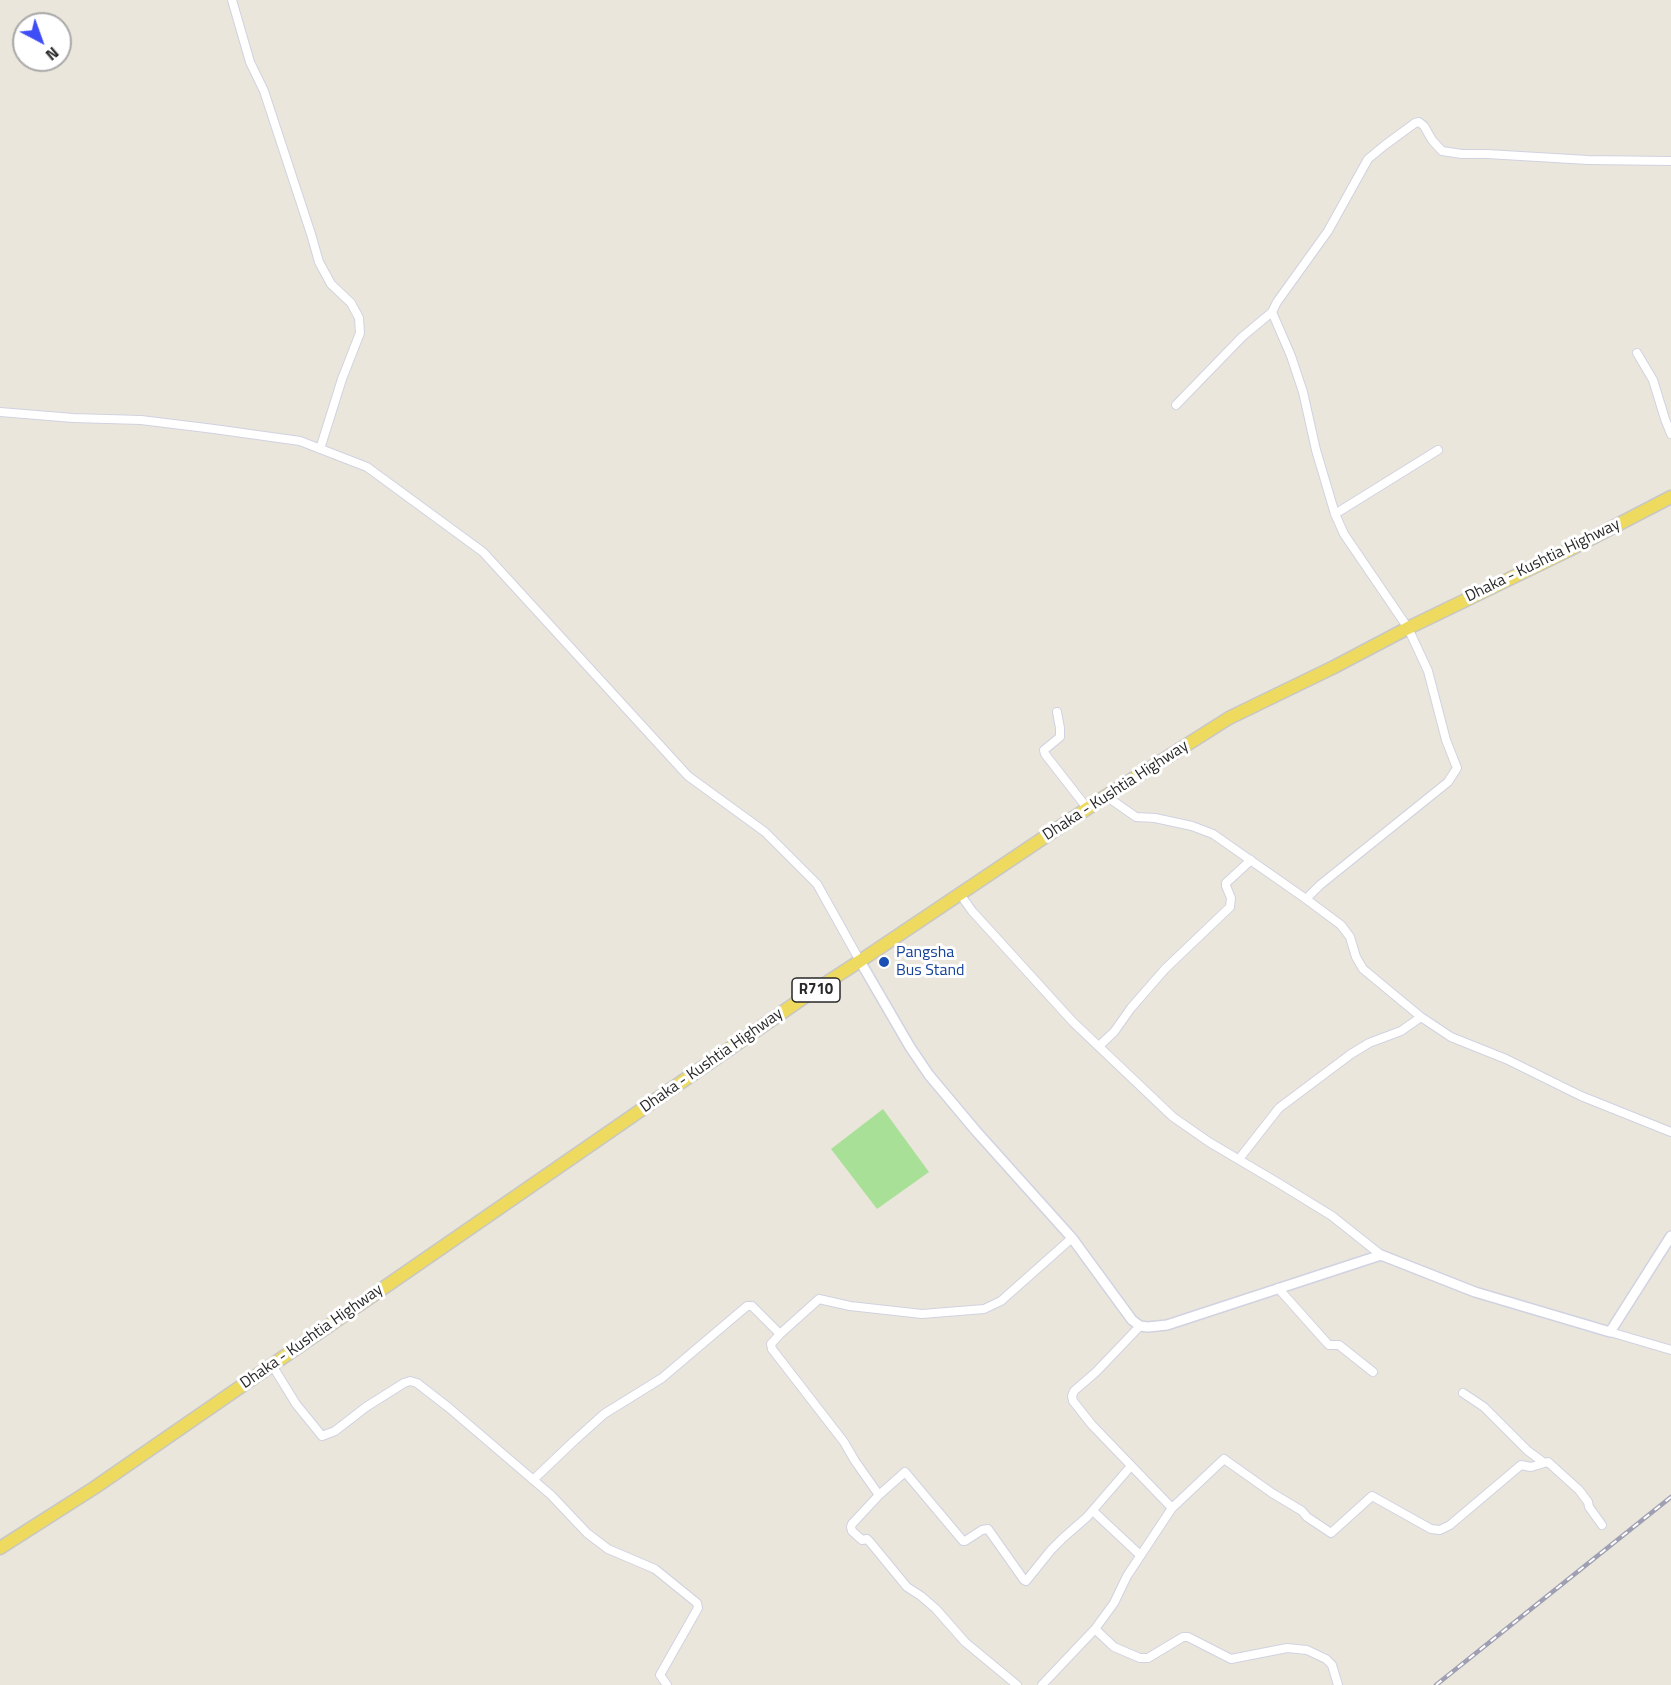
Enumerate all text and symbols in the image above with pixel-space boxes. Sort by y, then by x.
north arrow [12,12,72,72]
text: N [40,41,65,67]
street label: Dhaka - Kushtia Highway [1463,515,1623,607]
street label: Dhaka - Kushtia Highway [1040,737,1192,845]
place label: Pangsha Bus Stand [896,943,965,981]
marker: Pangsha Bus Stand [877,955,891,969]
road number: R710 [792,978,840,1002]
street label: Dhaka - Kushtia Highway [637,1005,787,1117]
street label: Dhaka - Kushtia Highway [237,1281,387,1393]

